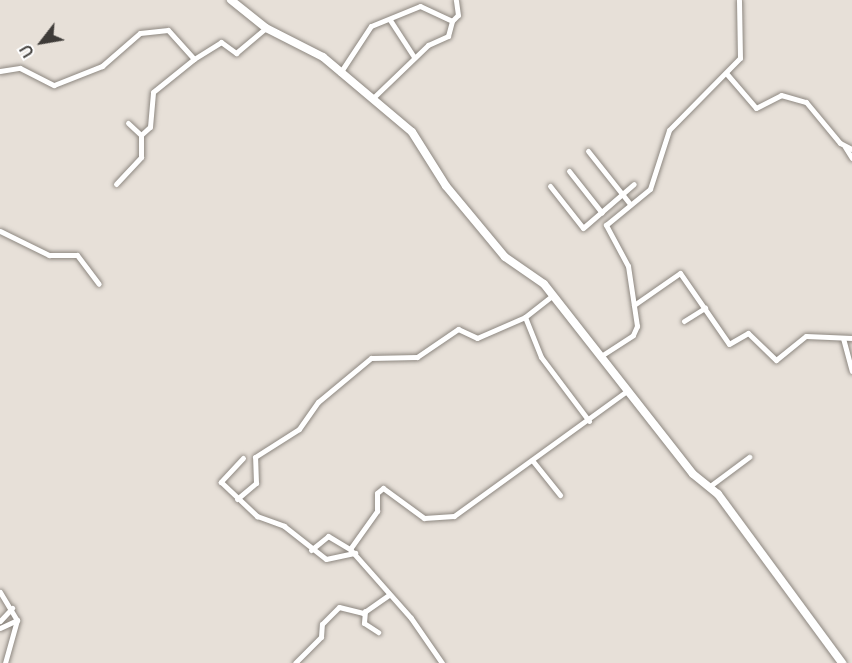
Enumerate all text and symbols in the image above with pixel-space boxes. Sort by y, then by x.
north arrow [12,12,72,72]
text: U [14,41,39,62]

